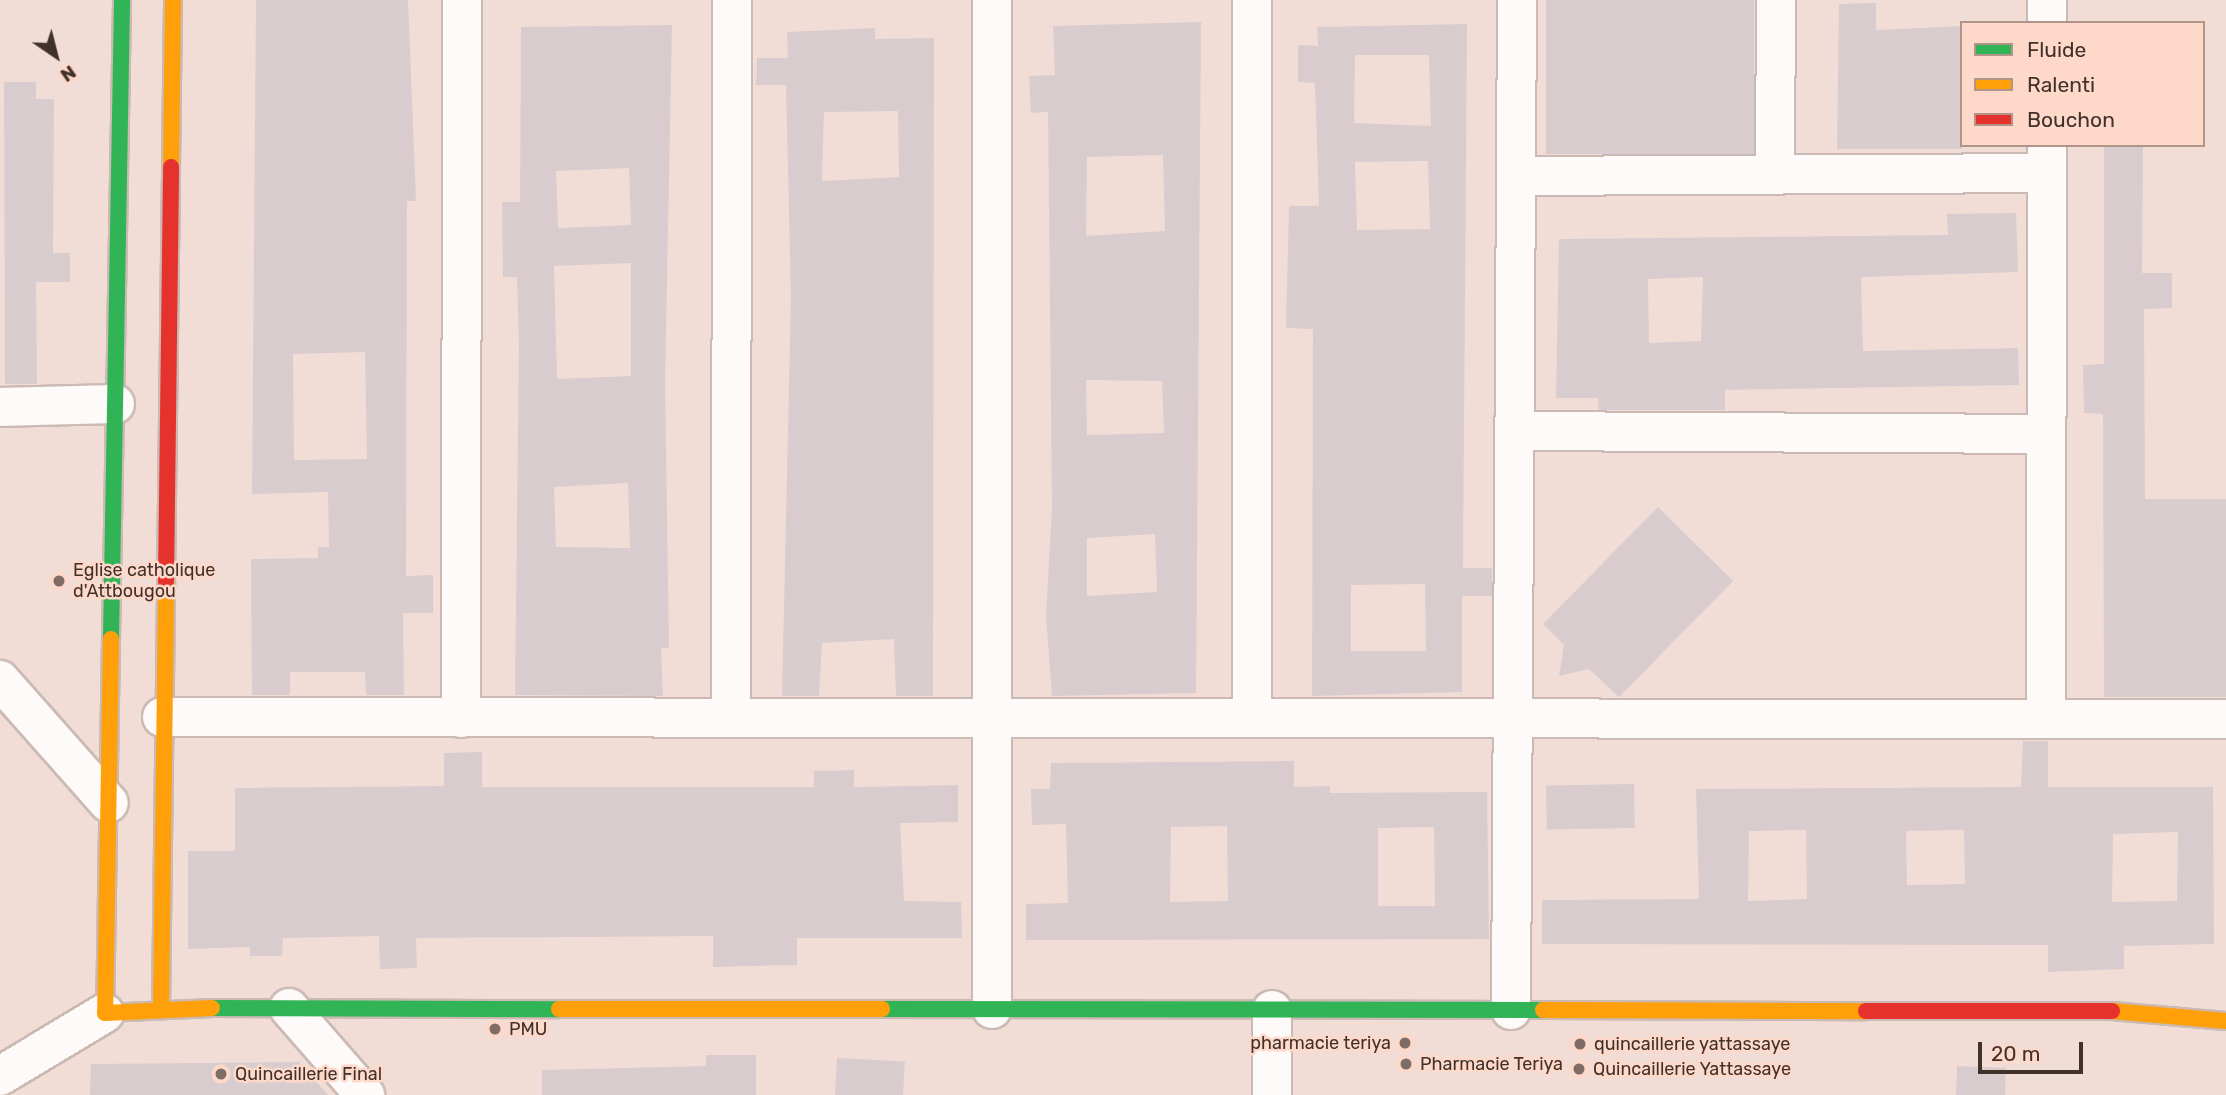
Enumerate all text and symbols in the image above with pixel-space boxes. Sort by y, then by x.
north arrow [21,21,91,91]
legend [1960,21,2205,147]
text: Fluide [2027,37,2086,62]
text: N [56,60,81,87]
text: Ralenti [2027,72,2095,97]
text: Bouchon [2027,107,2115,132]
place label: Eglise catholique d'Attbougou [73,560,215,602]
marker: Eglise catholique d'Attbougou [51,573,67,589]
place label: PMU [509,1018,547,1040]
marker: PMU [487,1021,503,1037]
scale bar [1981,1028,2086,1072]
place label: pharmacie teriya [1250,1032,1391,1054]
place label: quincaillerie yattassaye [1594,1033,1791,1055]
marker: pharmacie teriya [1397,1035,1413,1051]
marker: quincaillerie yattassaye [1572,1036,1588,1052]
text: 20 m [1991,1041,2040,1066]
place label: Pharmacie Teriya [1420,1053,1564,1075]
marker: Pharmacie Teriya [1398,1056,1414,1072]
place label: Quincaillerie Yattassaye [1593,1058,1792,1080]
marker: Quincaillerie Yattassaye [1571,1061,1587,1077]
place label: Quincaillerie Final [235,1063,382,1085]
marker: Quincaillerie Final [213,1066,229,1082]

